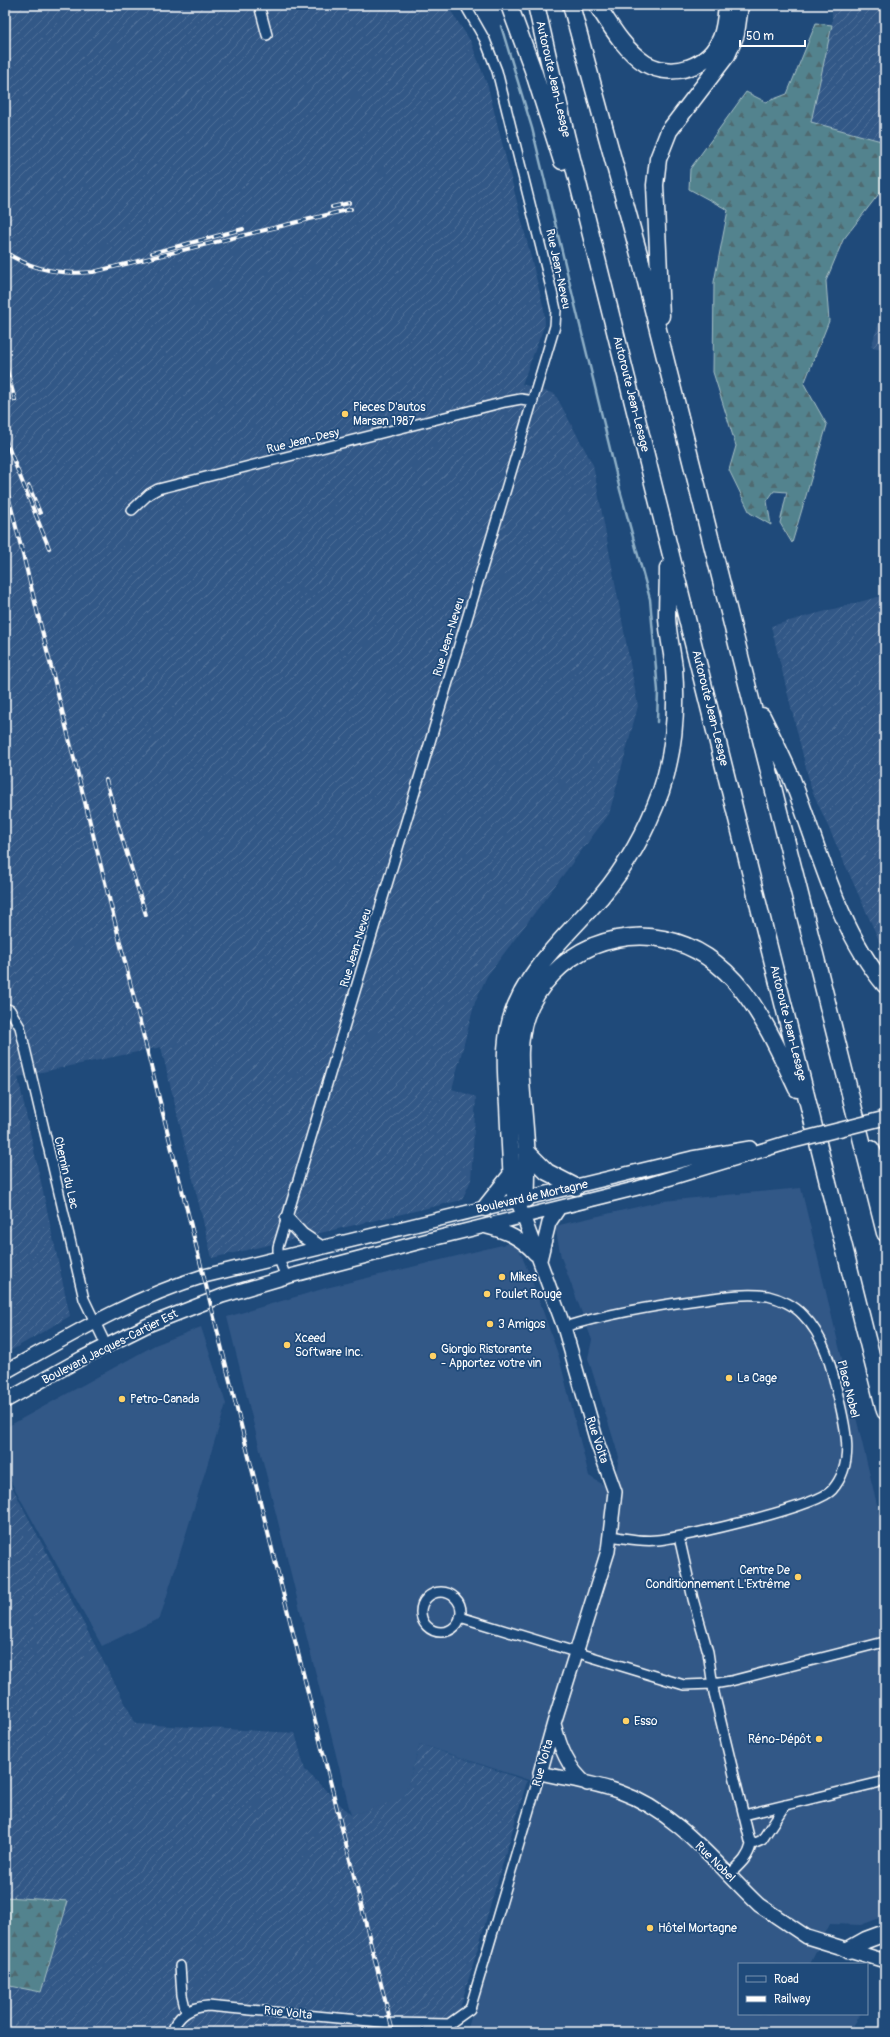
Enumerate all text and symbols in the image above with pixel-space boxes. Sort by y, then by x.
street label: Autoroute Jean-Lesage [532,19,574,139]
scale bar [740,22,805,48]
text: 50 m [746,29,774,44]
street label: Rue Jean-Neveu [542,227,574,311]
street label: Autoroute Jean-Lesage [609,335,653,454]
place label: Pieces D'autos Marsan 1987 [353,400,426,429]
marker: Pieces D'autos Marsan 1987 [340,409,350,419]
street label: Rue Jean-Desy [265,425,341,457]
street label: Rue Jean-Neveu [430,596,468,678]
street label: Autoroute Jean-Lesage [688,649,732,768]
street label: Rue Jean-Neveu [337,907,375,989]
street label: Autoroute Jean-Lesage [766,964,810,1083]
street label: Chemin du Lac [50,1135,82,1211]
street label: Boulevard de Mortagne [474,1177,590,1217]
place label: Mikes [510,1270,538,1285]
marker: Mikes [497,1272,507,1282]
place label: Poulet Rouge [495,1287,562,1302]
marker: Poulet Rouge [482,1289,492,1299]
street label: Boulevard Jacques-Cartier Est [40,1306,181,1388]
place label: 3 Amigos [498,1317,546,1332]
marker: 3 Amigos [485,1319,495,1329]
place label: Xceed Software Inc. [295,1331,363,1360]
marker: Xceed Software Inc. [282,1340,292,1350]
place label: Giorgio Ristorante - Apportez votre vin [441,1342,542,1371]
marker: Giorgio Ristorante - Apportez votre vin [428,1351,438,1361]
street label: Place Nobel [834,1359,862,1420]
place label: La Cage [737,1371,777,1386]
marker: La Cage [724,1373,734,1383]
place label: Petro-Canada [130,1392,200,1407]
marker: Petro-Canada [117,1394,127,1404]
street label: Rue Volta [582,1415,612,1466]
place label: Centre De Conditionnement L'Extrême [645,1563,790,1592]
marker: Centre De Conditionnement L'Extrême [793,1572,803,1582]
place label: Esso [634,1714,658,1729]
marker: Esso [621,1716,631,1726]
place label: Réno-Dépôt [748,1732,811,1747]
marker: Réno-Dépôt [814,1734,824,1744]
street label: Rue Volta [529,1737,557,1788]
street label: Rue Nobel [692,1839,738,1885]
place label: Hôtel Mortagne [658,1921,737,1936]
marker: Hôtel Mortagne [645,1923,655,1933]
legend [738,1963,868,2015]
text: Road [774,1972,799,1987]
text: Railway [774,1992,810,2007]
street label: Rue Volta [263,2003,313,2023]

